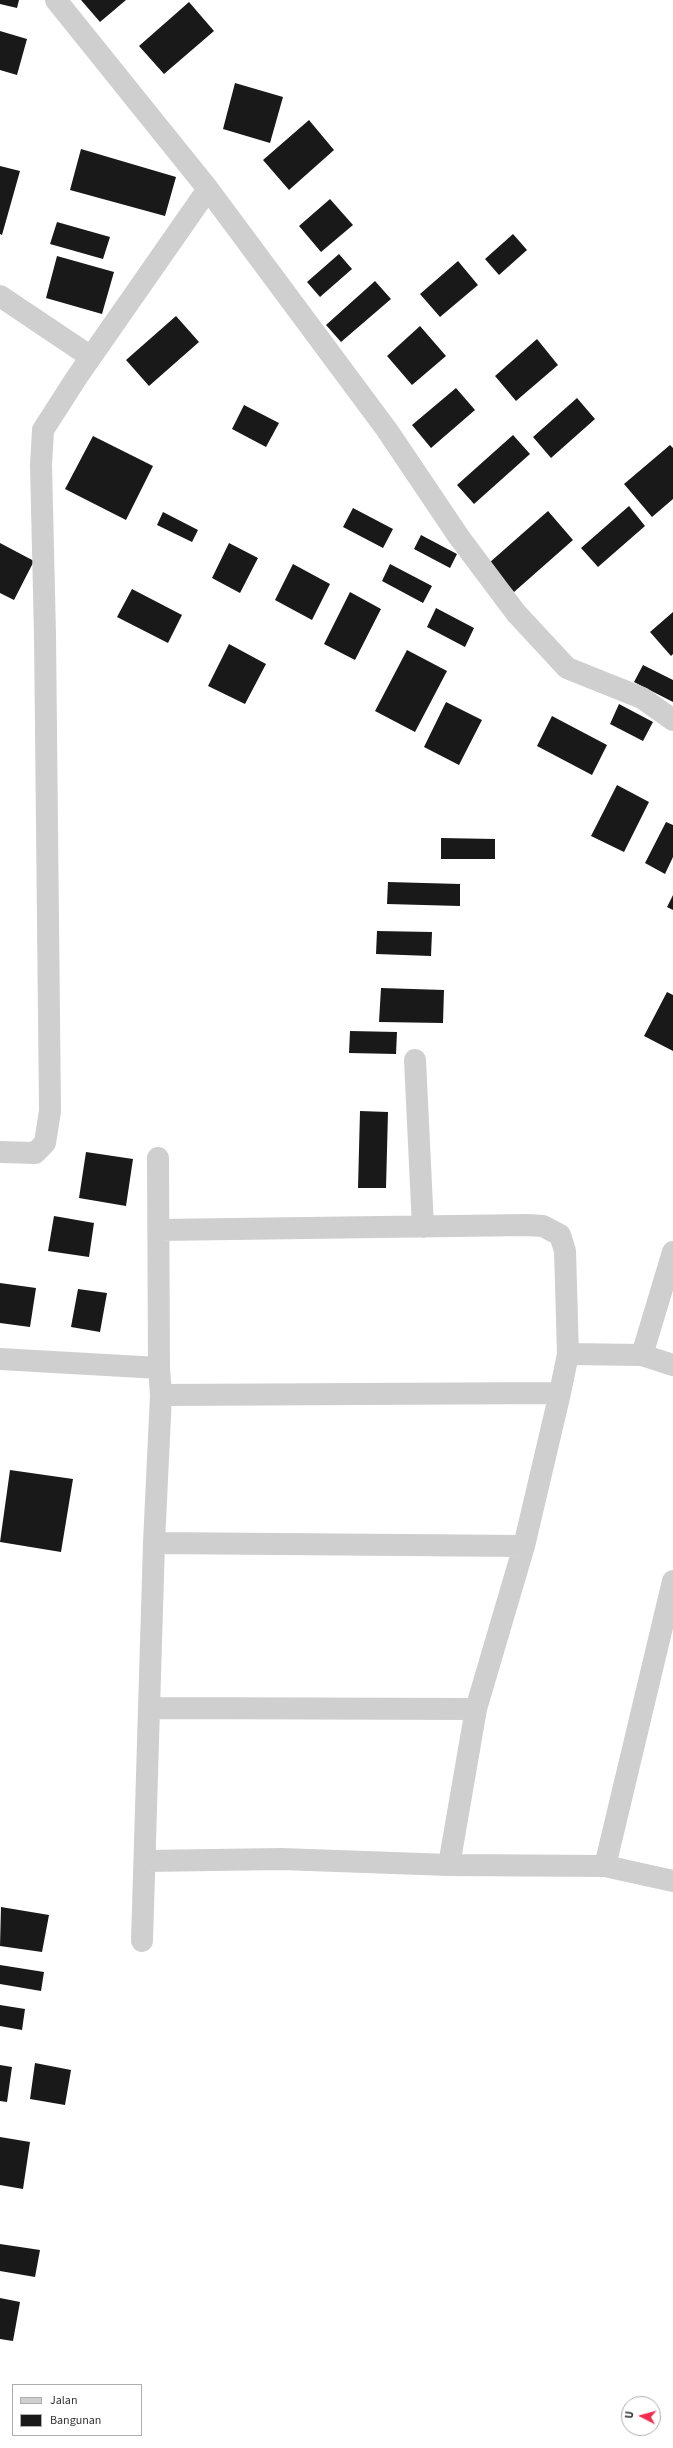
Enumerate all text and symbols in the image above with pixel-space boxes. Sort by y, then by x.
legend [12,2384,142,2436]
text: Jalan [50,2392,77,2409]
north arrow [621,2396,661,2436]
text: U [622,2410,637,2419]
text: Bangunan [50,2412,101,2429]

